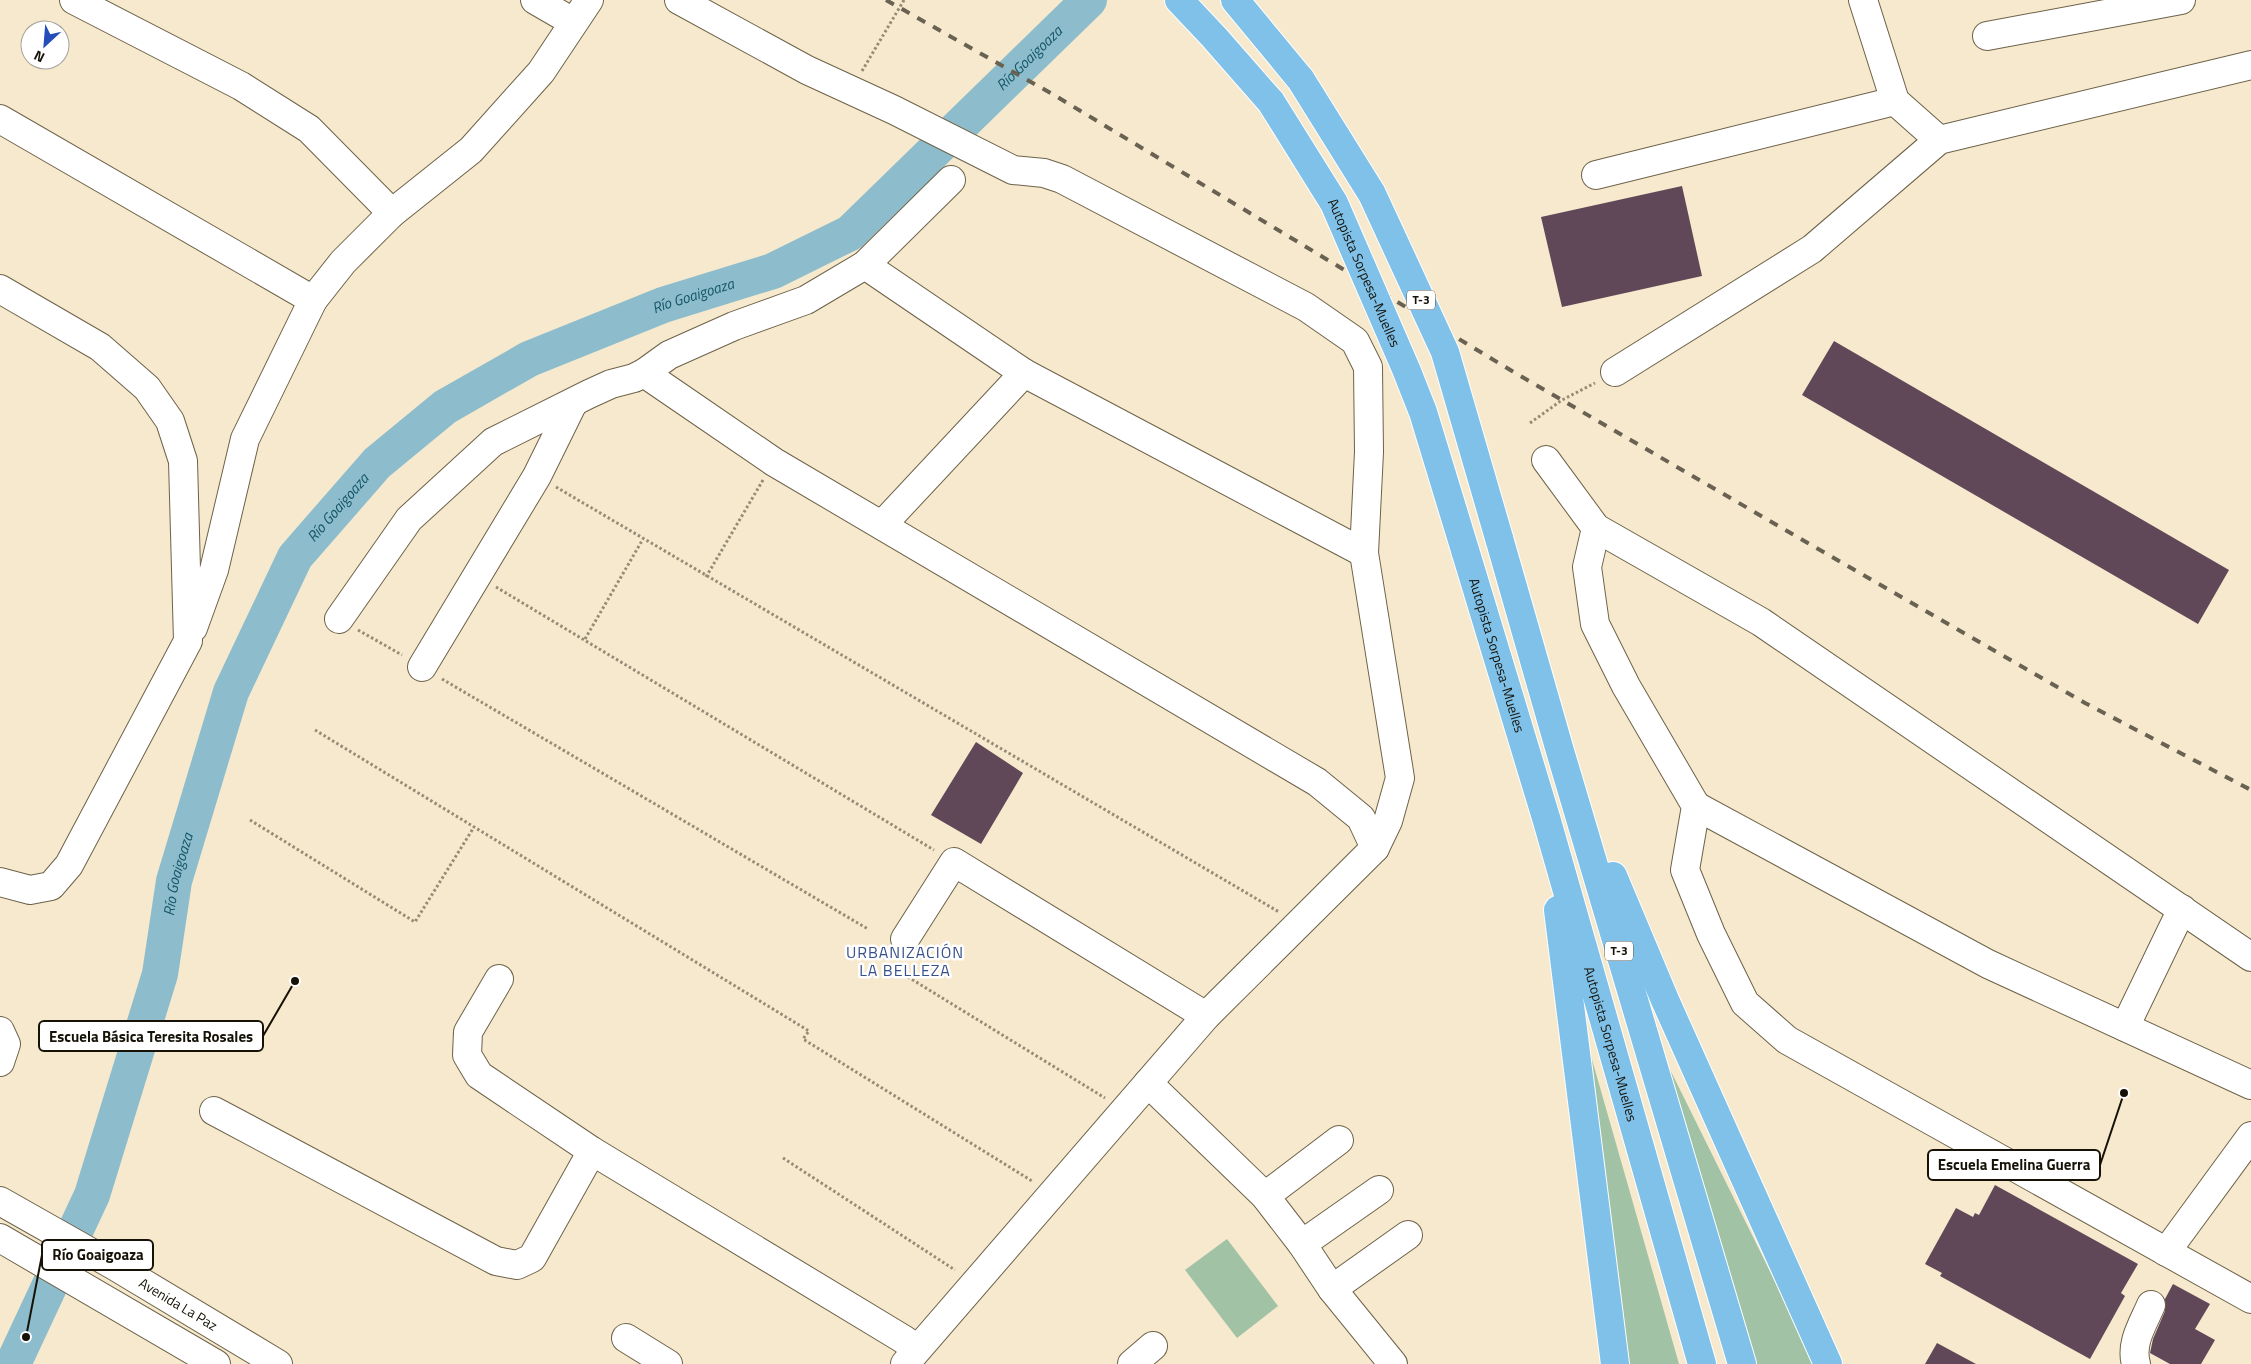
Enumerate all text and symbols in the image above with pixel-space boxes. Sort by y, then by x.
water label: Río Goaigoaza [991,19,1068,96]
north arrow [20,20,70,70]
text: N [30,46,48,69]
street label: Autopista Sorpesa-Muelles [1323,194,1406,350]
water label: Río Goaigoaza [648,271,738,319]
road number: T-3 [1407,290,1435,310]
water label: Río Goaigoaza [301,467,375,547]
street label: Autopista Sorpesa-Muelles [1464,575,1531,735]
water label: Río Goaigoaza [157,829,199,917]
district label: URBANIZACIÓN LA BELLEZA [846,940,964,982]
road number: T-3 [1605,941,1633,960]
street label: Autopista Sorpesa-Muelles [1579,964,1643,1124]
callout: Escuela Básica Teresita Rosales [39,1021,263,1051]
text: Escuela Básica Teresita Rosales [49,1025,253,1048]
callout: Escuela Emelina Guerra [1928,1150,2100,1180]
text: Escuela Emelina Guerra [1938,1153,2091,1176]
callout: Río Goaigoaza [42,1240,153,1270]
text: Río Goaigoaza [52,1243,144,1266]
street label: Avenida La Paz [135,1272,222,1335]

